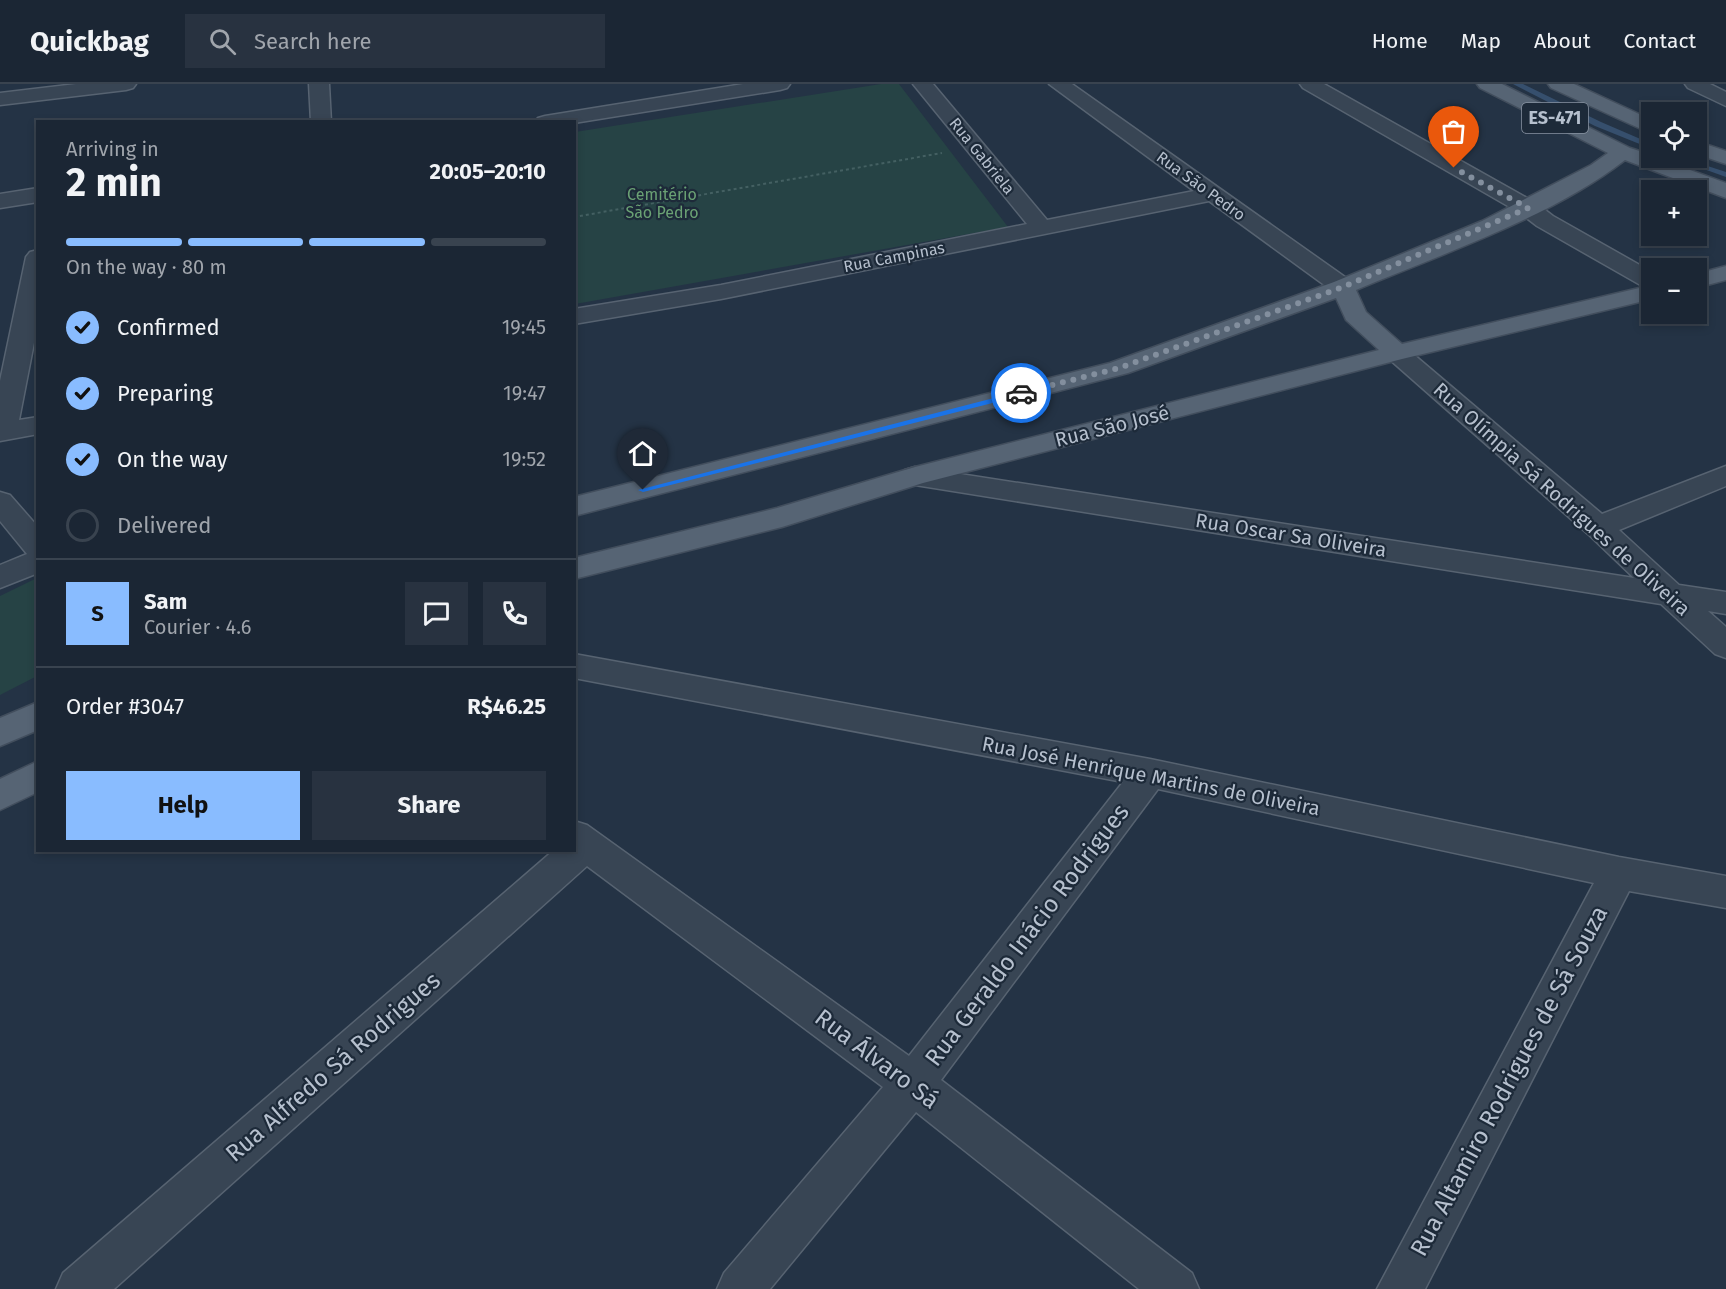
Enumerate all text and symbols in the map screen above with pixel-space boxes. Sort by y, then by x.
search box [185,14,605,68]
text: Quickbag [30,25,149,58]
icon: search [206,25,239,58]
text: Search here [254,28,372,55]
text: Home [1372,28,1428,54]
text: Map [1461,28,1501,54]
text: About [1534,28,1591,54]
text: Contact [1624,28,1696,54]
map controls [1641,102,1707,324]
button: locate [1641,102,1707,168]
road number: ES-471 [1522,103,1588,133]
pin [1428,106,1479,168]
street label: Rua Gabriela [945,114,1019,198]
icon: bag [1437,115,1470,148]
text: Arriving in [66,137,159,161]
street label: Rua São Pedro [1153,147,1249,225]
text: 20:05–20:10 [430,158,546,185]
text: 2 min [66,160,162,206]
button: + [1641,180,1707,246]
park label: Cemitério São Pedro [625,185,699,222]
street label: Rua Campinas [842,238,946,276]
text: On the way · 80 m [66,255,227,279]
button: − [1641,258,1707,324]
icon: check [66,311,99,344]
text: Confirmed [117,314,220,341]
text: 19:45 [502,315,546,339]
courier [991,363,1051,423]
icon: check [66,377,99,410]
icon: car [1005,377,1038,410]
street label: Rua Olímpia Sá Rodrigues de Oliveira [1429,377,1695,621]
text: Preparing [117,380,213,407]
text: 19:47 [503,381,546,405]
street label: Rua São José [1052,400,1172,452]
pin [617,428,668,490]
icon: home [626,437,659,470]
icon: check [66,443,99,476]
text: On the way [117,446,228,473]
text: 19:52 [502,447,546,471]
street label: Rua Oscar Sa Oliveira [1194,508,1388,562]
text: Delivered [117,512,212,539]
button: chat [405,582,468,645]
button: phone [483,582,546,645]
text: Sam [144,588,187,615]
text: S [91,600,104,627]
text: Courier · 4.6 [144,615,251,639]
text: Order #3047 [66,693,184,720]
text: R$46.25 [467,693,546,720]
street label: Rua José Henrique Martins de Oliveira [980,731,1322,821]
button: Help [66,771,300,840]
button: Share [312,771,546,840]
street label: Rua Geraldo Inácio Rodrigues [919,798,1135,1072]
street label: Rua Altamiro Rodrigues de Sá Souza [1405,901,1613,1261]
street label: Rua Alfredo Sá Rodrigues [220,966,446,1168]
street label: Rua Álvaro Sá [809,1002,945,1115]

